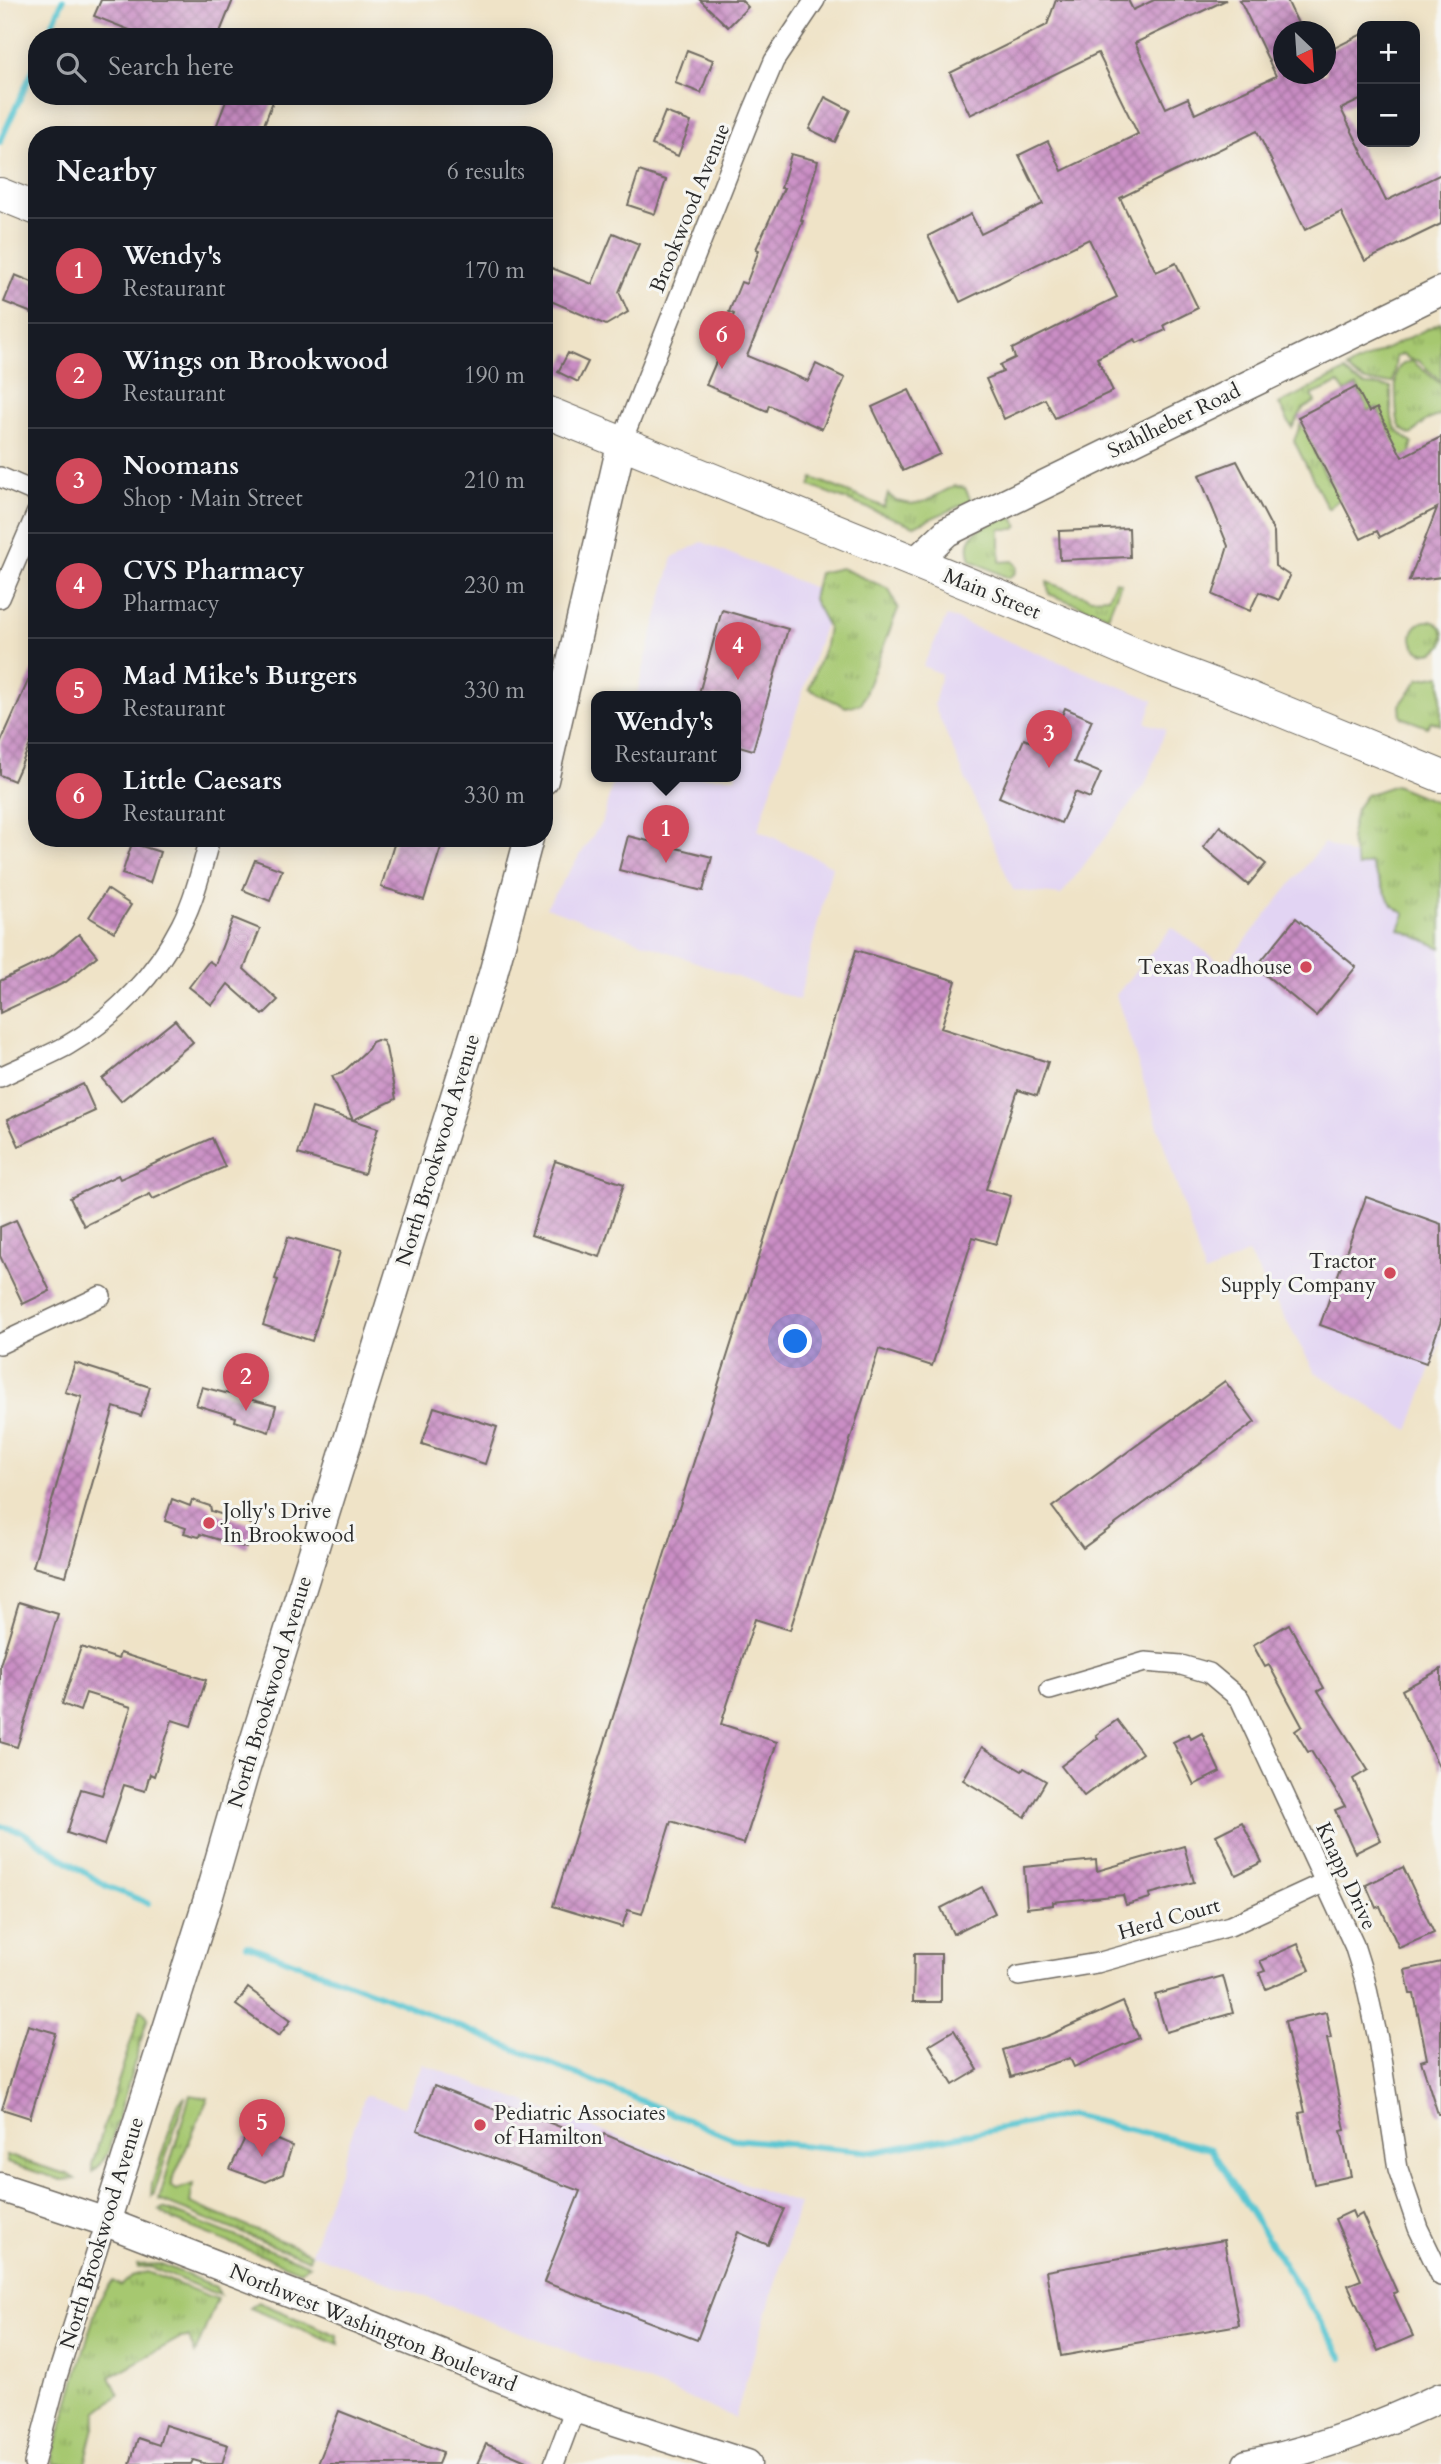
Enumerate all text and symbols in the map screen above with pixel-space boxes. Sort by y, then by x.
north arrow [1273,21,1336,84]
map controls [1357,21,1420,147]
button: + [1357,21,1420,84]
search box [28,28,553,105]
icon: search [52,48,90,86]
text: Search here [108,49,234,84]
button: − [1357,84,1420,147]
street label: Brookwood Avenue [643,119,737,297]
text: Nearby [56,151,157,192]
text: 6 results [447,156,525,187]
text: Wendy's [123,238,222,273]
text: 1 [73,255,85,286]
text: 170 m [464,255,525,286]
text: Restaurant [123,273,226,304]
pin: 6 [699,311,745,369]
text: Wings on Brookwood [123,343,388,378]
text: 2 [73,360,85,391]
text: 190 m [464,360,525,391]
street label: Stahlheber Road [1103,376,1245,466]
text: Restaurant [123,378,226,409]
text: Noomans [123,448,239,483]
text: 3 [73,465,85,496]
text: 210 m [464,465,525,496]
text: Shop · Main Street [123,483,303,514]
text: CVS Pharmacy [123,553,304,588]
street label: Main Street [939,561,1045,627]
text: 4 [73,570,85,601]
text: 230 m [464,570,525,601]
text: Pharmacy [123,588,220,619]
pin: 4 [715,622,761,680]
text: Mad Mike's Burgers [123,658,357,693]
text: 5 [73,675,85,706]
text: 330 m [464,675,525,706]
popup [591,691,741,782]
text: Restaurant [123,693,226,724]
text: Wendy's [615,704,713,739]
pin: 3 [1026,710,1072,768]
text: Restaurant [615,739,717,770]
text: Little Caesars [123,763,282,798]
text: 6 [73,780,85,811]
text: 330 m [464,780,525,811]
text: Restaurant [123,798,226,829]
pin: 1 [643,805,689,863]
place label: Texas Roadhouse [1138,953,1292,982]
marker: Texas Roadhouse [1298,959,1314,975]
street label: North Brookwood Avenue [389,1030,487,1270]
place label: Tractor Supply Company [1221,1247,1376,1300]
marker: Tractor Supply Company [1382,1265,1398,1281]
your location [778,1324,812,1358]
pin: 2 [223,1353,269,1411]
place label: Jolly's Drive In Brookwood [220,1497,354,1550]
marker: Jolly's Drive In Brookwood [201,1515,217,1531]
street label: North Brookwood Avenue [221,1572,319,1812]
street label: Knapp Drive [1308,1818,1384,1934]
street label: Herd Court [1115,1891,1224,1947]
pin: 5 [239,2099,285,2157]
place label: Pediatric Associates of Hamilton [494,2099,666,2152]
street label: North Brookwood Avenue [53,2113,151,2353]
marker: Pediatric Associates of Hamilton [472,2117,488,2133]
street label: Northwest Washington Boulevard [225,2257,521,2399]

